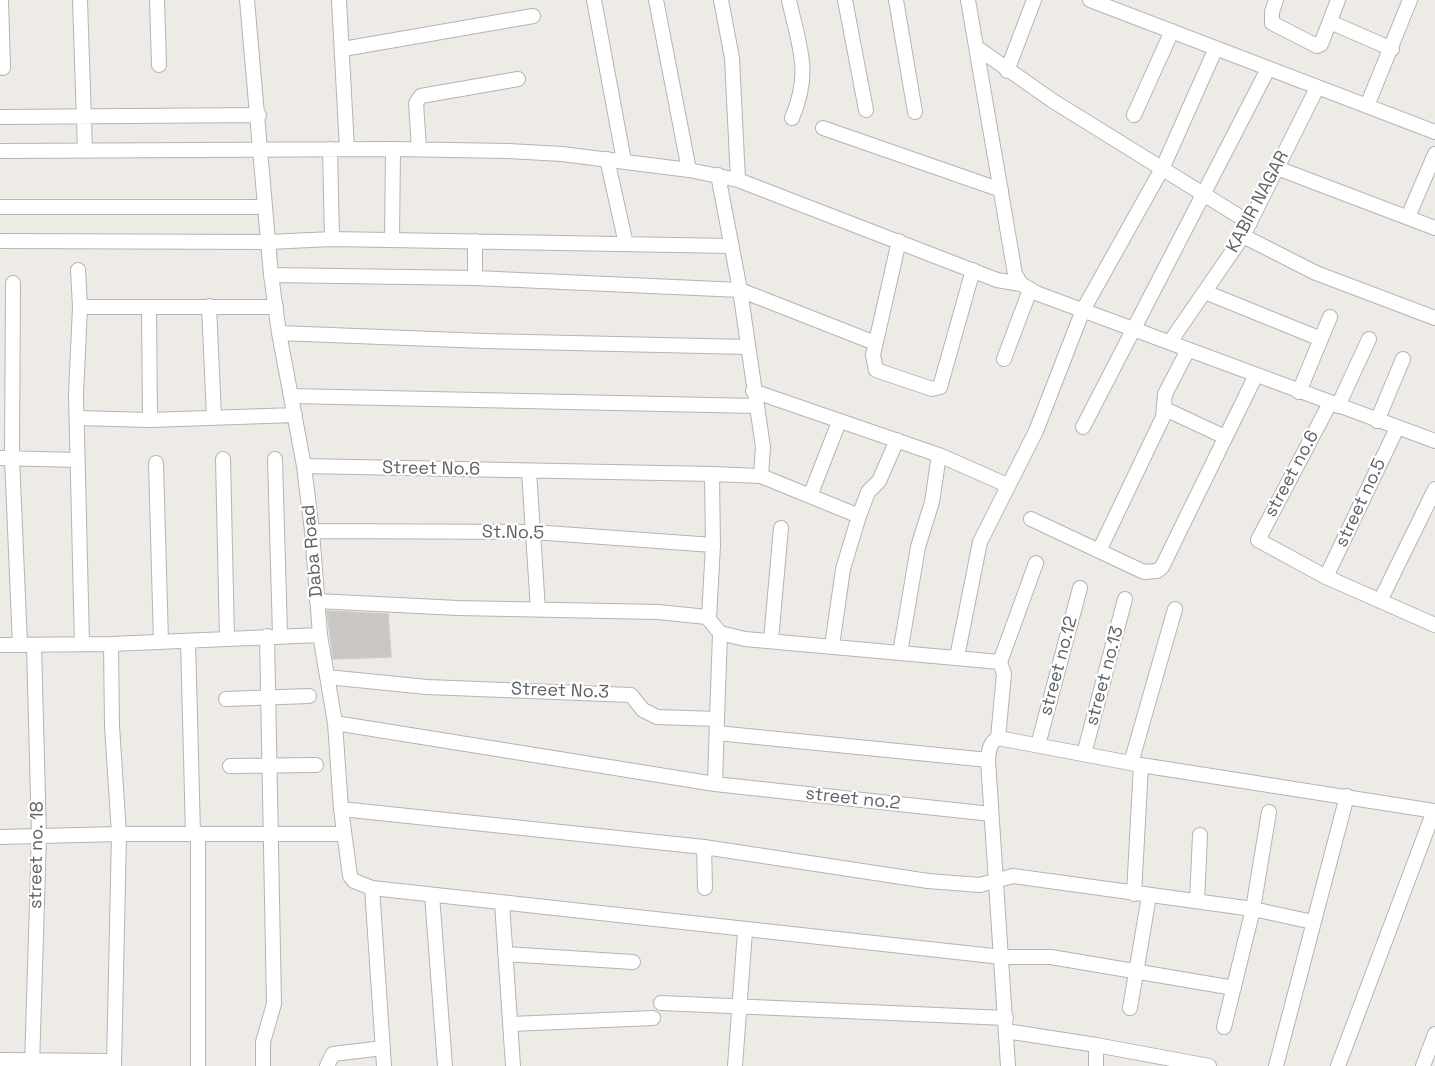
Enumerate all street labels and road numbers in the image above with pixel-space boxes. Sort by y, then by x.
street label: KABIR NAGAR [1222,147,1294,257]
street label: street no.6 [1260,427,1324,521]
street label: street no.5 [1331,455,1391,551]
street label: Street No.6 [382,457,480,481]
street label: Daba Road [298,504,328,598]
street label: St.No.5 [482,522,544,544]
street label: street no.12 [1035,614,1083,718]
street label: street no.13 [1081,624,1129,728]
street label: Street No.3 [511,678,609,704]
street label: street no.2 [804,783,902,815]
street label: street no. 18 [25,801,49,909]

